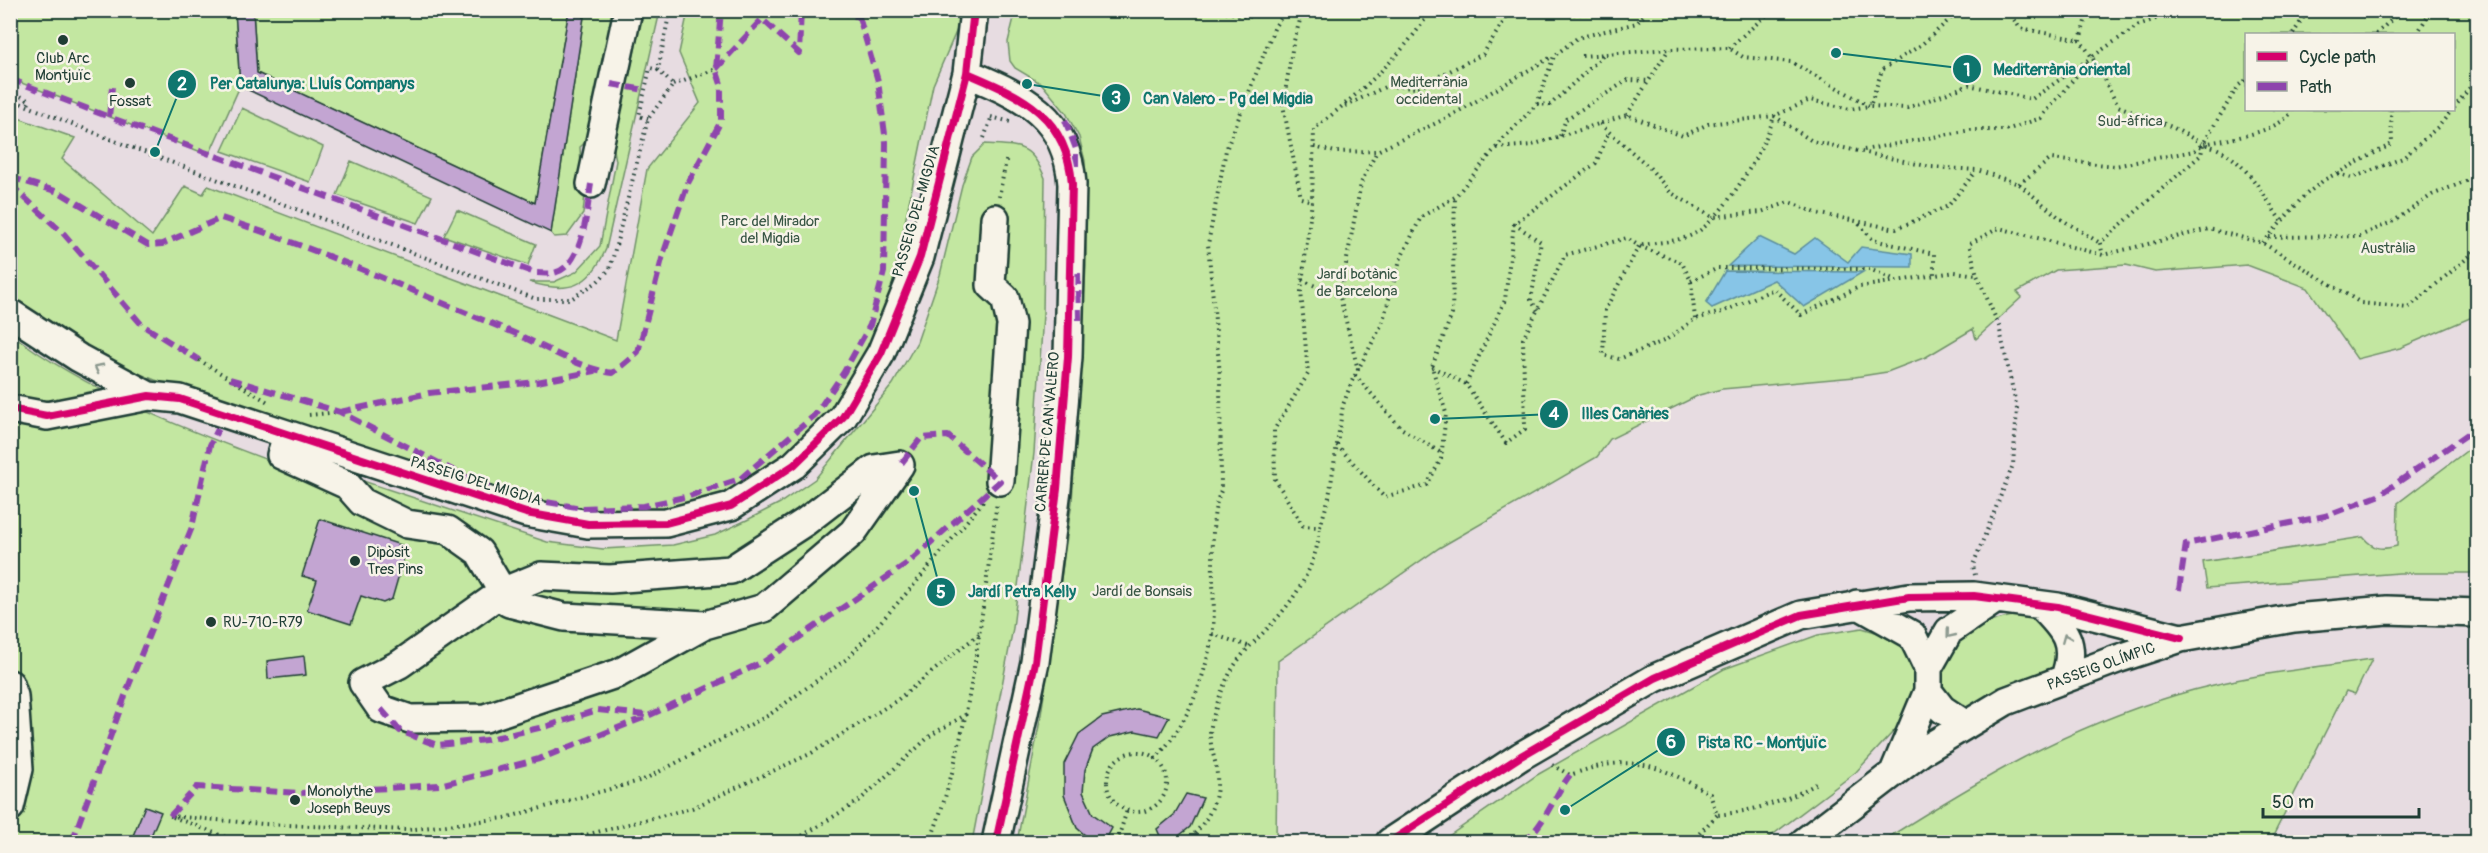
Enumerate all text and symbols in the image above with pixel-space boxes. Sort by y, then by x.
marker: Club Arc Montjuïc [56,33,70,47]
legend [2245,33,2455,111]
text: Cycle path [2299,46,2376,69]
place label: Club Arc Montjuïc [35,49,91,85]
callout: Mediterrània oriental [1952,52,2143,86]
text: 1 [1963,59,1971,82]
text: Mediterrània oriental [1993,60,2131,80]
callout: Per Catalunya: Lluís Companys [167,67,426,101]
text: 2 [177,73,187,96]
park label: Mediterrània occidental [1390,73,1468,109]
text: Per Catalunya: Lluís Companys [210,74,415,94]
marker: Fossat [123,76,137,90]
text: Path [2299,76,2332,99]
callout: Can Valero - Pg del Migdia [1101,81,1325,115]
text: 3 [1111,87,1121,110]
text: Can Valero - Pg del Migdia [1143,89,1314,109]
place label: Fossat [109,92,152,111]
park label: Sud-àfrica [2097,112,2163,131]
street label: PASSEIG DEL MIGDIA [889,143,944,279]
park label: Parc del Mirador del Migdia [721,212,820,248]
park label: Austràlia [2361,239,2415,258]
park label: Jardí botànic de Barcelona [1316,265,1398,301]
street label: CARRER DE CAN VALERO [1031,351,1064,513]
one-way arrow [94,364,104,375]
callout: Illes Canàries [1539,397,1680,431]
text: 4 [1549,403,1560,426]
text: Illes Canàries [1581,404,1670,424]
street label: PASSEIG DEL MIGDIA [408,452,544,511]
place label: Dipòsit Tres Pins [367,543,423,579]
marker: Dipòsit Tres Pins [348,554,362,568]
callout: Jardí Petra Kelly [926,575,1088,609]
text: 5 [936,581,946,604]
text: Jardí Petra Kelly [968,582,1076,602]
park label: Jardí de Bonsais [1092,582,1192,601]
place label: RU-710-R79 [223,613,303,632]
marker: RU-710-R79 [204,615,218,629]
one-way arrow [1946,627,1957,638]
one-way arrow [2061,634,2073,645]
street label: PASSEIG OLÍMPIC [2044,638,2158,695]
callout: Pista RC - Montjuïc [1656,725,1839,759]
text: 6 [1666,731,1676,754]
text: Pista RC - Montjuïc [1697,733,1827,753]
scale bar [2263,781,2419,819]
place label: Monolythe Joseph Beuys [307,782,391,818]
text: 50 m [2272,791,2314,814]
marker: Monolythe Joseph Beuys [288,793,302,807]

